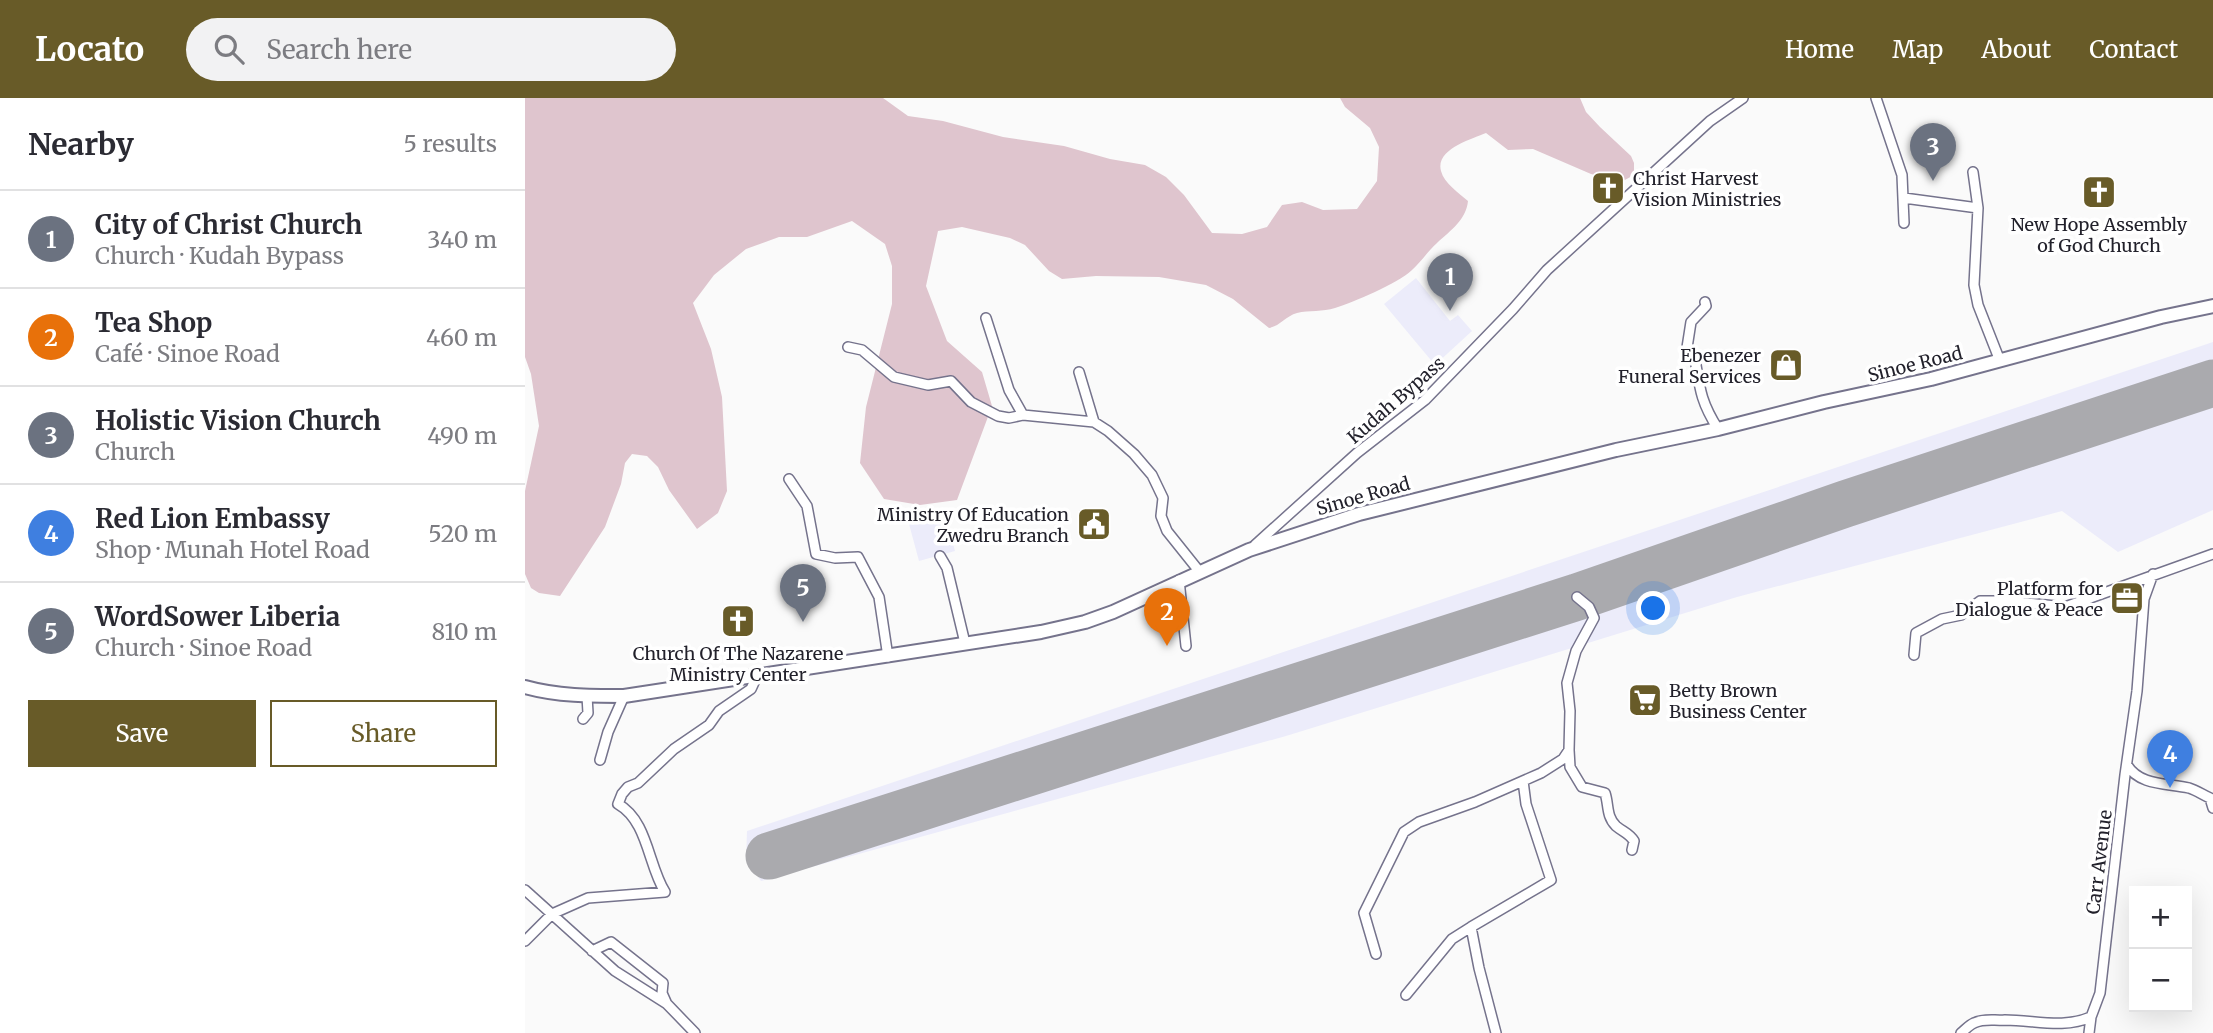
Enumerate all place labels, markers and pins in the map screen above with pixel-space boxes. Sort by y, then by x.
pin: 3 [1910,123,1956,181]
place label: Christ Harvest Vision Ministries [1632,167,1782,211]
church icon: Christ Harvest Vision Ministries [1589,169,1627,207]
church icon: New Hope Assembly of God Church [2080,173,2118,211]
place label: New Hope Assembly of God Church [2011,213,2188,257]
pin: 1 [1427,253,1473,311]
place label: Ebenezer Funeral Services [1618,344,1761,388]
shop icon: Ebenezer Funeral Services [1767,346,1805,384]
place label: Ministry Of Education Zwedru Branch [877,503,1069,547]
public building icon: Ministry Of Education Zwedru Branch [1075,505,1113,543]
pin: 5 [780,564,826,622]
place label: Platform for Dialogue & Peace [1955,577,2103,621]
office icon: Platform for Dialogue & Peace [2108,579,2146,617]
pin: 2 [1144,588,1190,646]
church icon: Church Of The Nazarene Ministry Center [719,602,757,640]
place label: Church Of The Nazarene Ministry Center [633,642,843,686]
place label: Betty Brown Business Center [1669,679,1807,723]
supermarket icon: Betty Brown Business Center [1626,681,1664,719]
pin: 4 [2147,730,2193,788]

